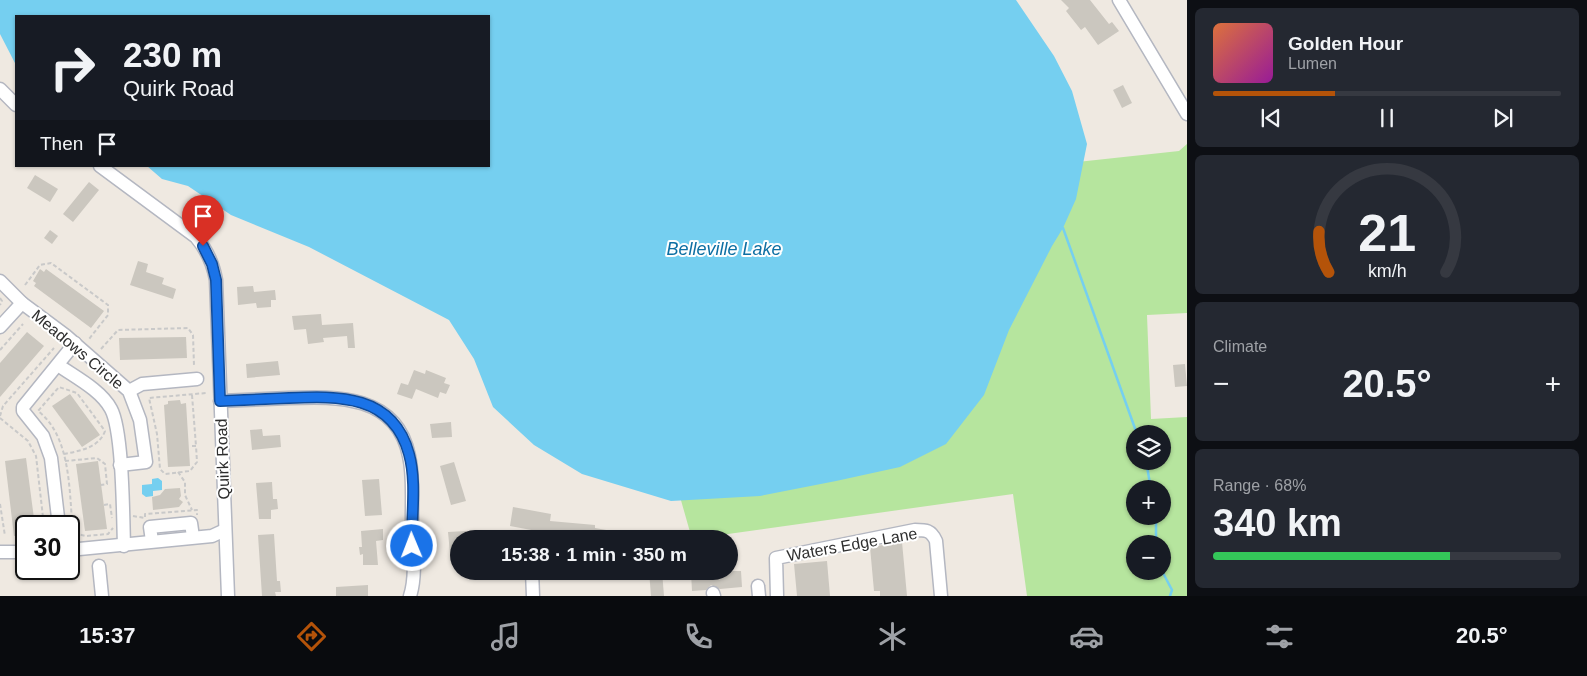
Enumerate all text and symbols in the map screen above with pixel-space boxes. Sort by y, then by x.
text: Golden Hour [1288,33,1403,54]
icon: right [40,35,105,100]
text: 230 m [123,35,222,74]
text: Lumen [1288,55,1337,72]
text: Quirk Road [123,76,234,101]
icon: previous [1257,104,1285,132]
icon: pause [1373,104,1401,132]
icon: next [1489,104,1517,132]
icon: arrive [93,130,121,158]
text: Then [40,133,83,154]
pin [182,195,224,246]
icon: arrive [189,202,217,230]
text: 21 [1358,204,1416,262]
water label: Belleville Lake [666,239,782,259]
text: km/h [1368,261,1406,281]
street label: Meadows Circle [29,306,127,393]
text: Climate [1213,338,1267,355]
text: 20.5° [1342,363,1432,405]
text: − [1213,368,1229,399]
text: + [1545,368,1561,399]
street label: Quirk Road [213,418,232,500]
map controls [1126,425,1171,580]
button: layers [1126,425,1171,470]
text: Range · 68% [1213,477,1306,494]
button: + [1126,480,1171,525]
text: 340 km [1213,502,1342,544]
speed limit sign: 30 [15,515,80,580]
position arrow [385,519,437,571]
street label: Waters Edge Lane [786,525,919,564]
button: − [1126,535,1171,580]
text: 15:38 · 1 min · 350 m [501,544,687,565]
icon: directions [294,619,329,654]
icon: music [488,619,523,654]
icon: phone [681,619,716,654]
icon: climate [875,619,910,654]
icon: car [1069,619,1104,654]
icon: filters [1262,619,1297,654]
text: 15:37 [79,623,136,648]
text: 20.5° [1456,623,1508,648]

